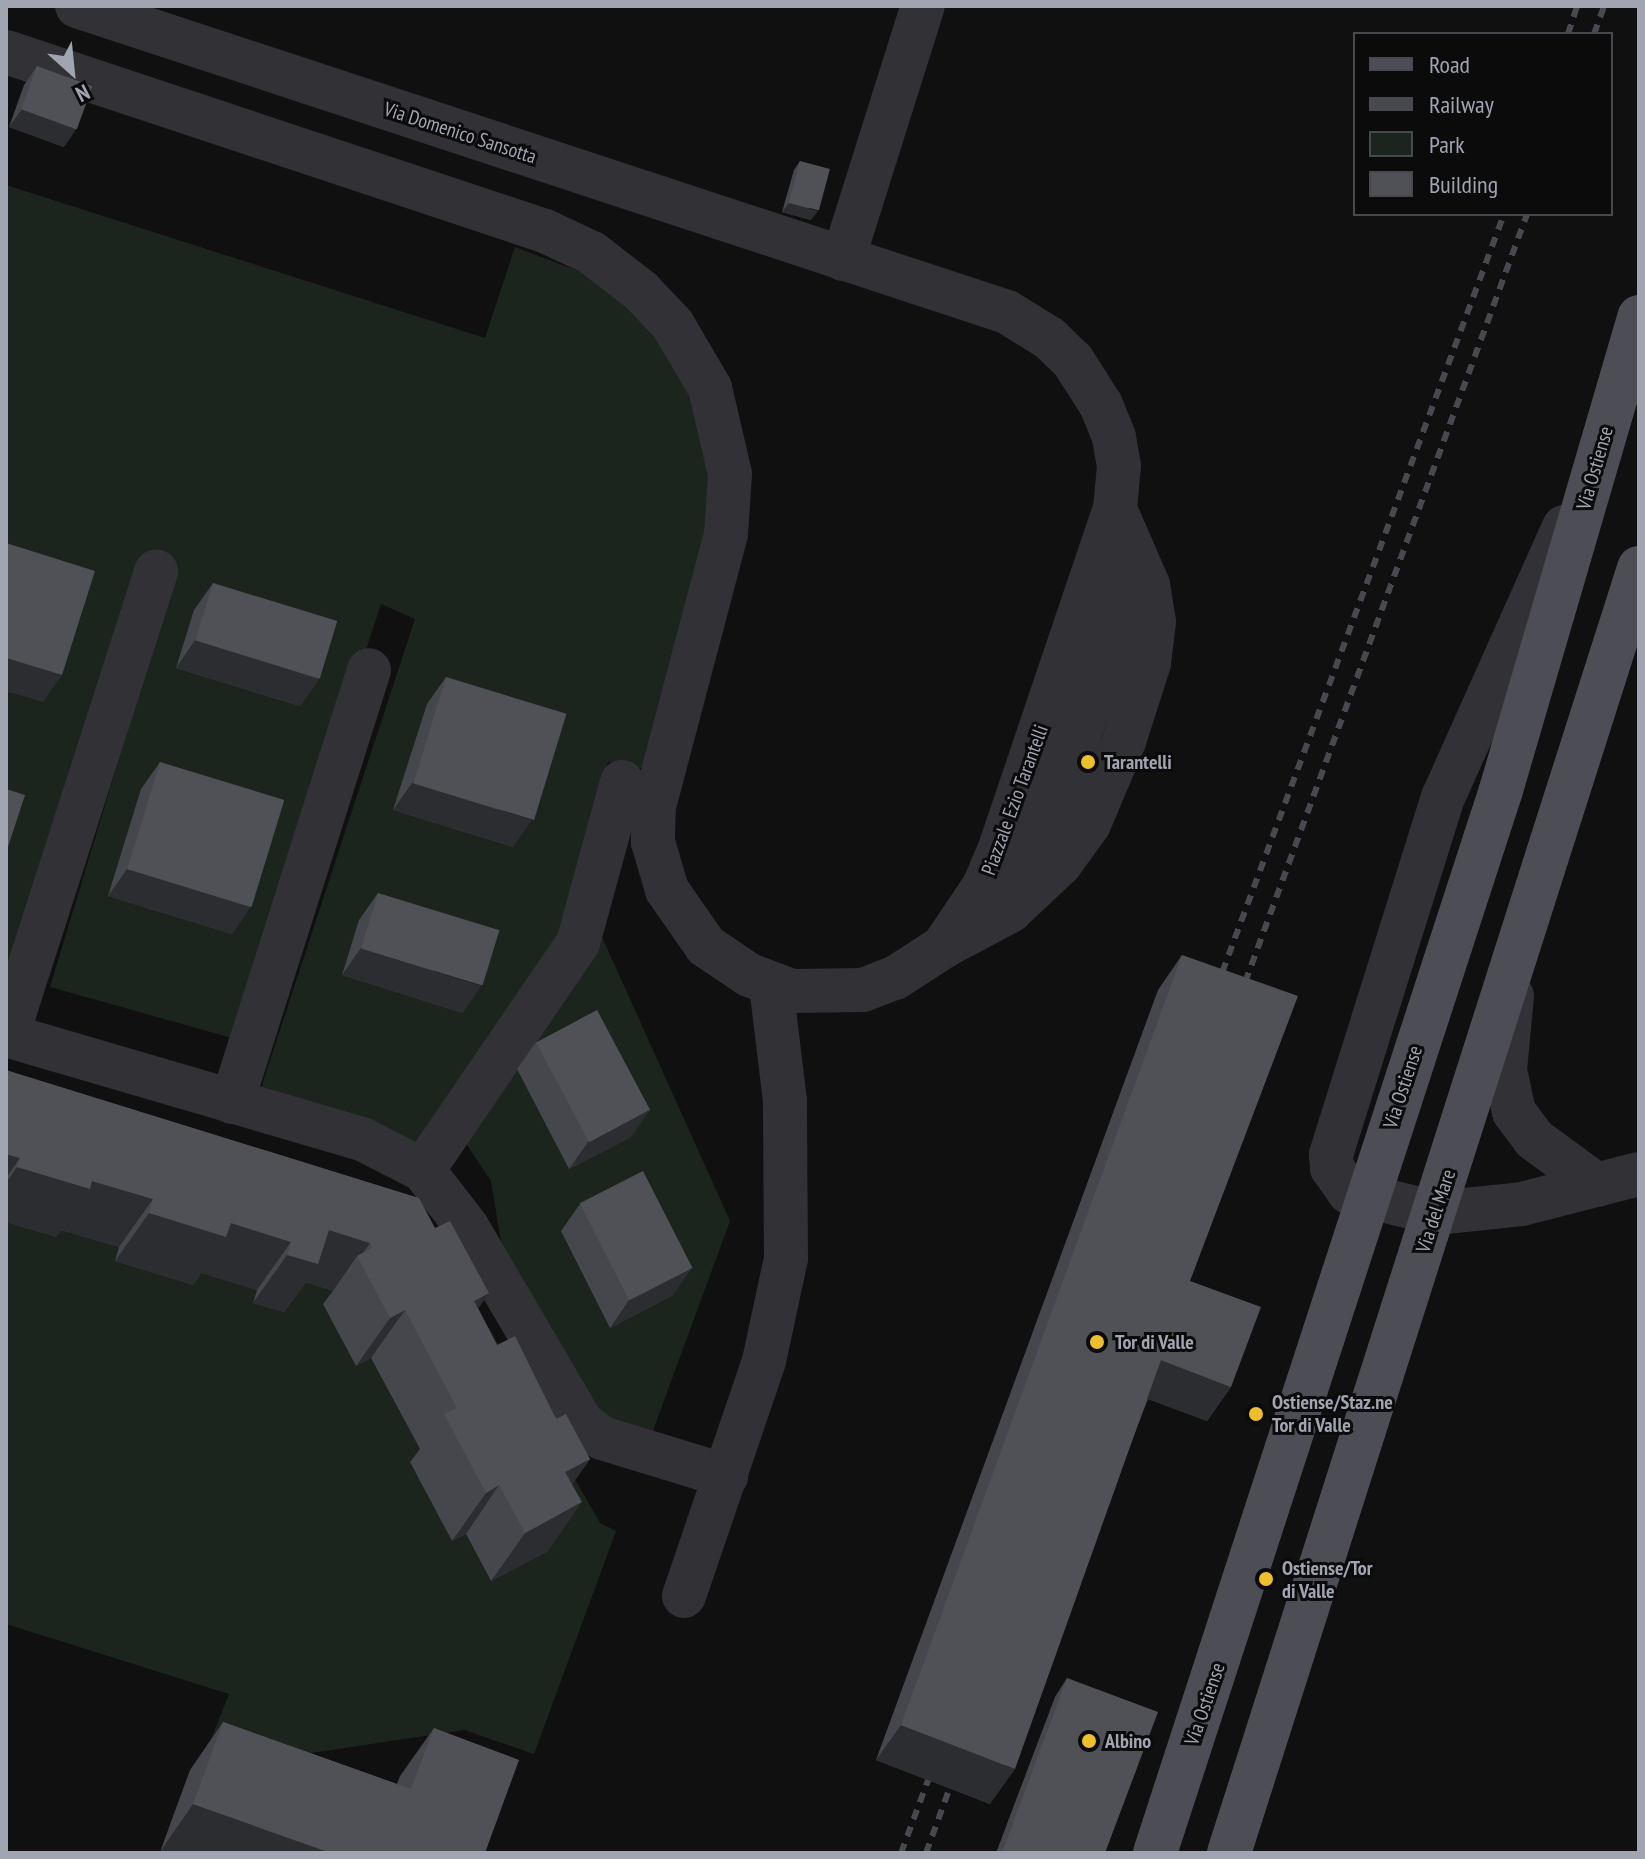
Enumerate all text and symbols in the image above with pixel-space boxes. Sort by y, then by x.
north arrow [32,32,112,112]
legend [1353,32,1613,216]
text: Road [1429,49,1470,80]
text: N [71,78,95,109]
text: Railway [1429,89,1494,120]
street label: Via Domenico Sansotta [381,97,539,169]
text: Park [1429,129,1465,160]
text: Building [1429,169,1498,200]
street label: Via Ostiense [1572,424,1618,512]
street label: Piazzale Ezio Tarantelli [977,721,1053,879]
place label: Tarantelli [1104,750,1172,774]
marker: Tarantelli [1079,753,1097,771]
street label: Via Ostiense [1378,1043,1428,1131]
street label: Via del Mare [1411,1166,1461,1256]
place label: Tor di Valle [1115,1330,1194,1354]
marker: Tor di Valle [1086,1331,1108,1353]
place label: Ostiense/Staz.ne Tor di Valle [1272,1390,1393,1437]
marker: Ostiense/Staz.ne Tor di Valle [1247,1405,1265,1423]
place label: Ostiense/Tor di Valle [1282,1556,1373,1603]
marker: Ostiense/Tor di Valle [1257,1570,1275,1588]
street label: Via Ostiense [1180,1660,1230,1748]
place label: Albino [1105,1729,1151,1753]
marker: Albino [1080,1732,1098,1750]

